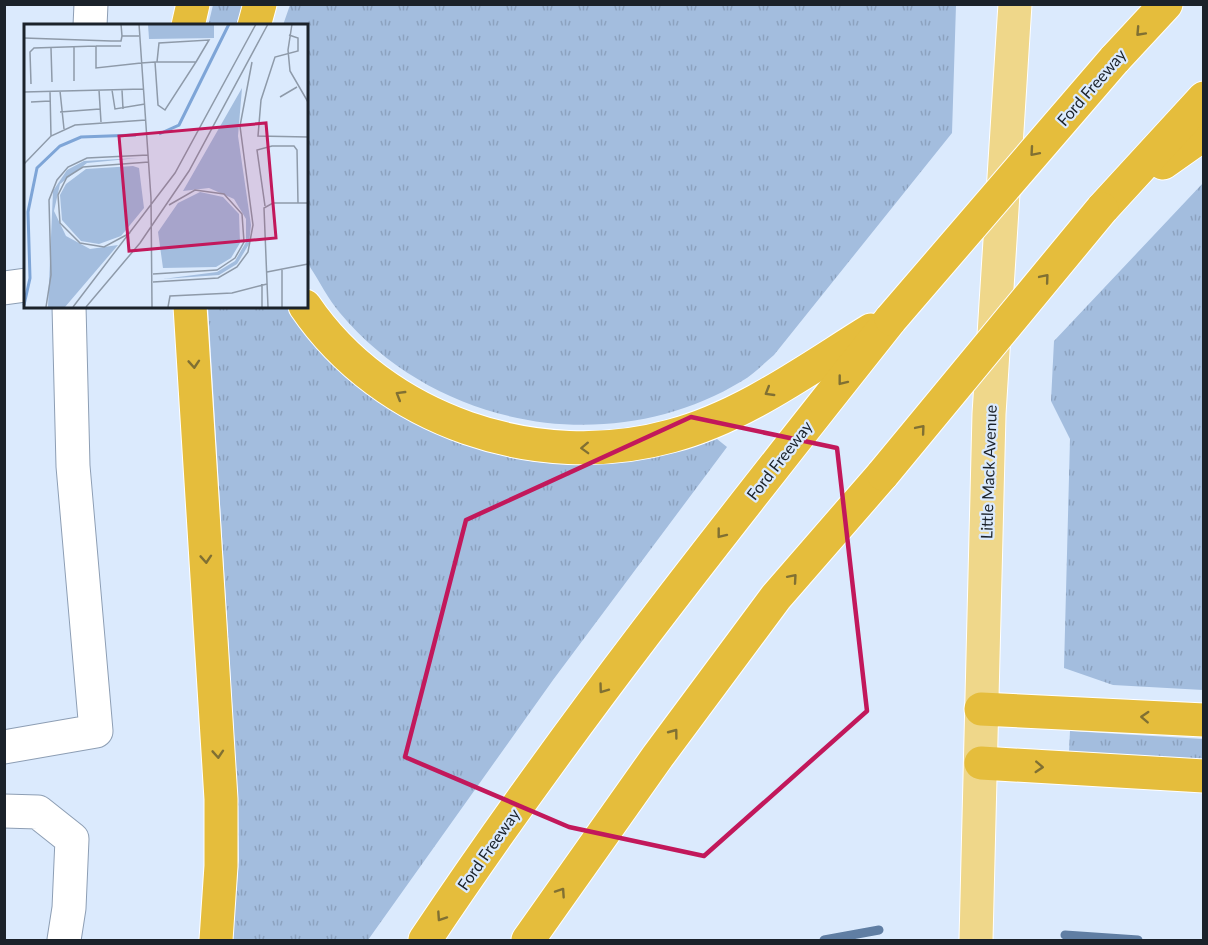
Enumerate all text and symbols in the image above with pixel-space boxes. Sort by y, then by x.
inset map [24,24,308,308]
one-way arrow [1136,25,1147,36]
street label: Ford Freeway [1053,44,1130,129]
one-way arrow [1031,145,1042,156]
one-way arrow [1038,274,1049,285]
one-way arrow [187,360,200,369]
one-way arrow [838,374,849,385]
one-way arrow [765,385,775,397]
one-way arrow [396,391,406,403]
street label: Little Mack Avenue [976,405,1000,539]
street label: Ford Freeway [742,416,816,503]
one-way arrow [913,425,924,436]
one-way arrow [580,442,589,455]
one-way arrow [717,527,728,538]
one-way arrow [199,554,212,564]
one-way arrow [785,574,796,585]
one-way arrow [599,683,610,694]
one-way arrow [1141,711,1150,724]
one-way arrow [667,729,678,740]
one-way arrow [212,749,225,758]
one-way arrow [1035,760,1044,773]
street label: Ford Freeway [453,804,523,893]
one-way arrow [554,888,565,899]
one-way arrow [437,910,448,921]

